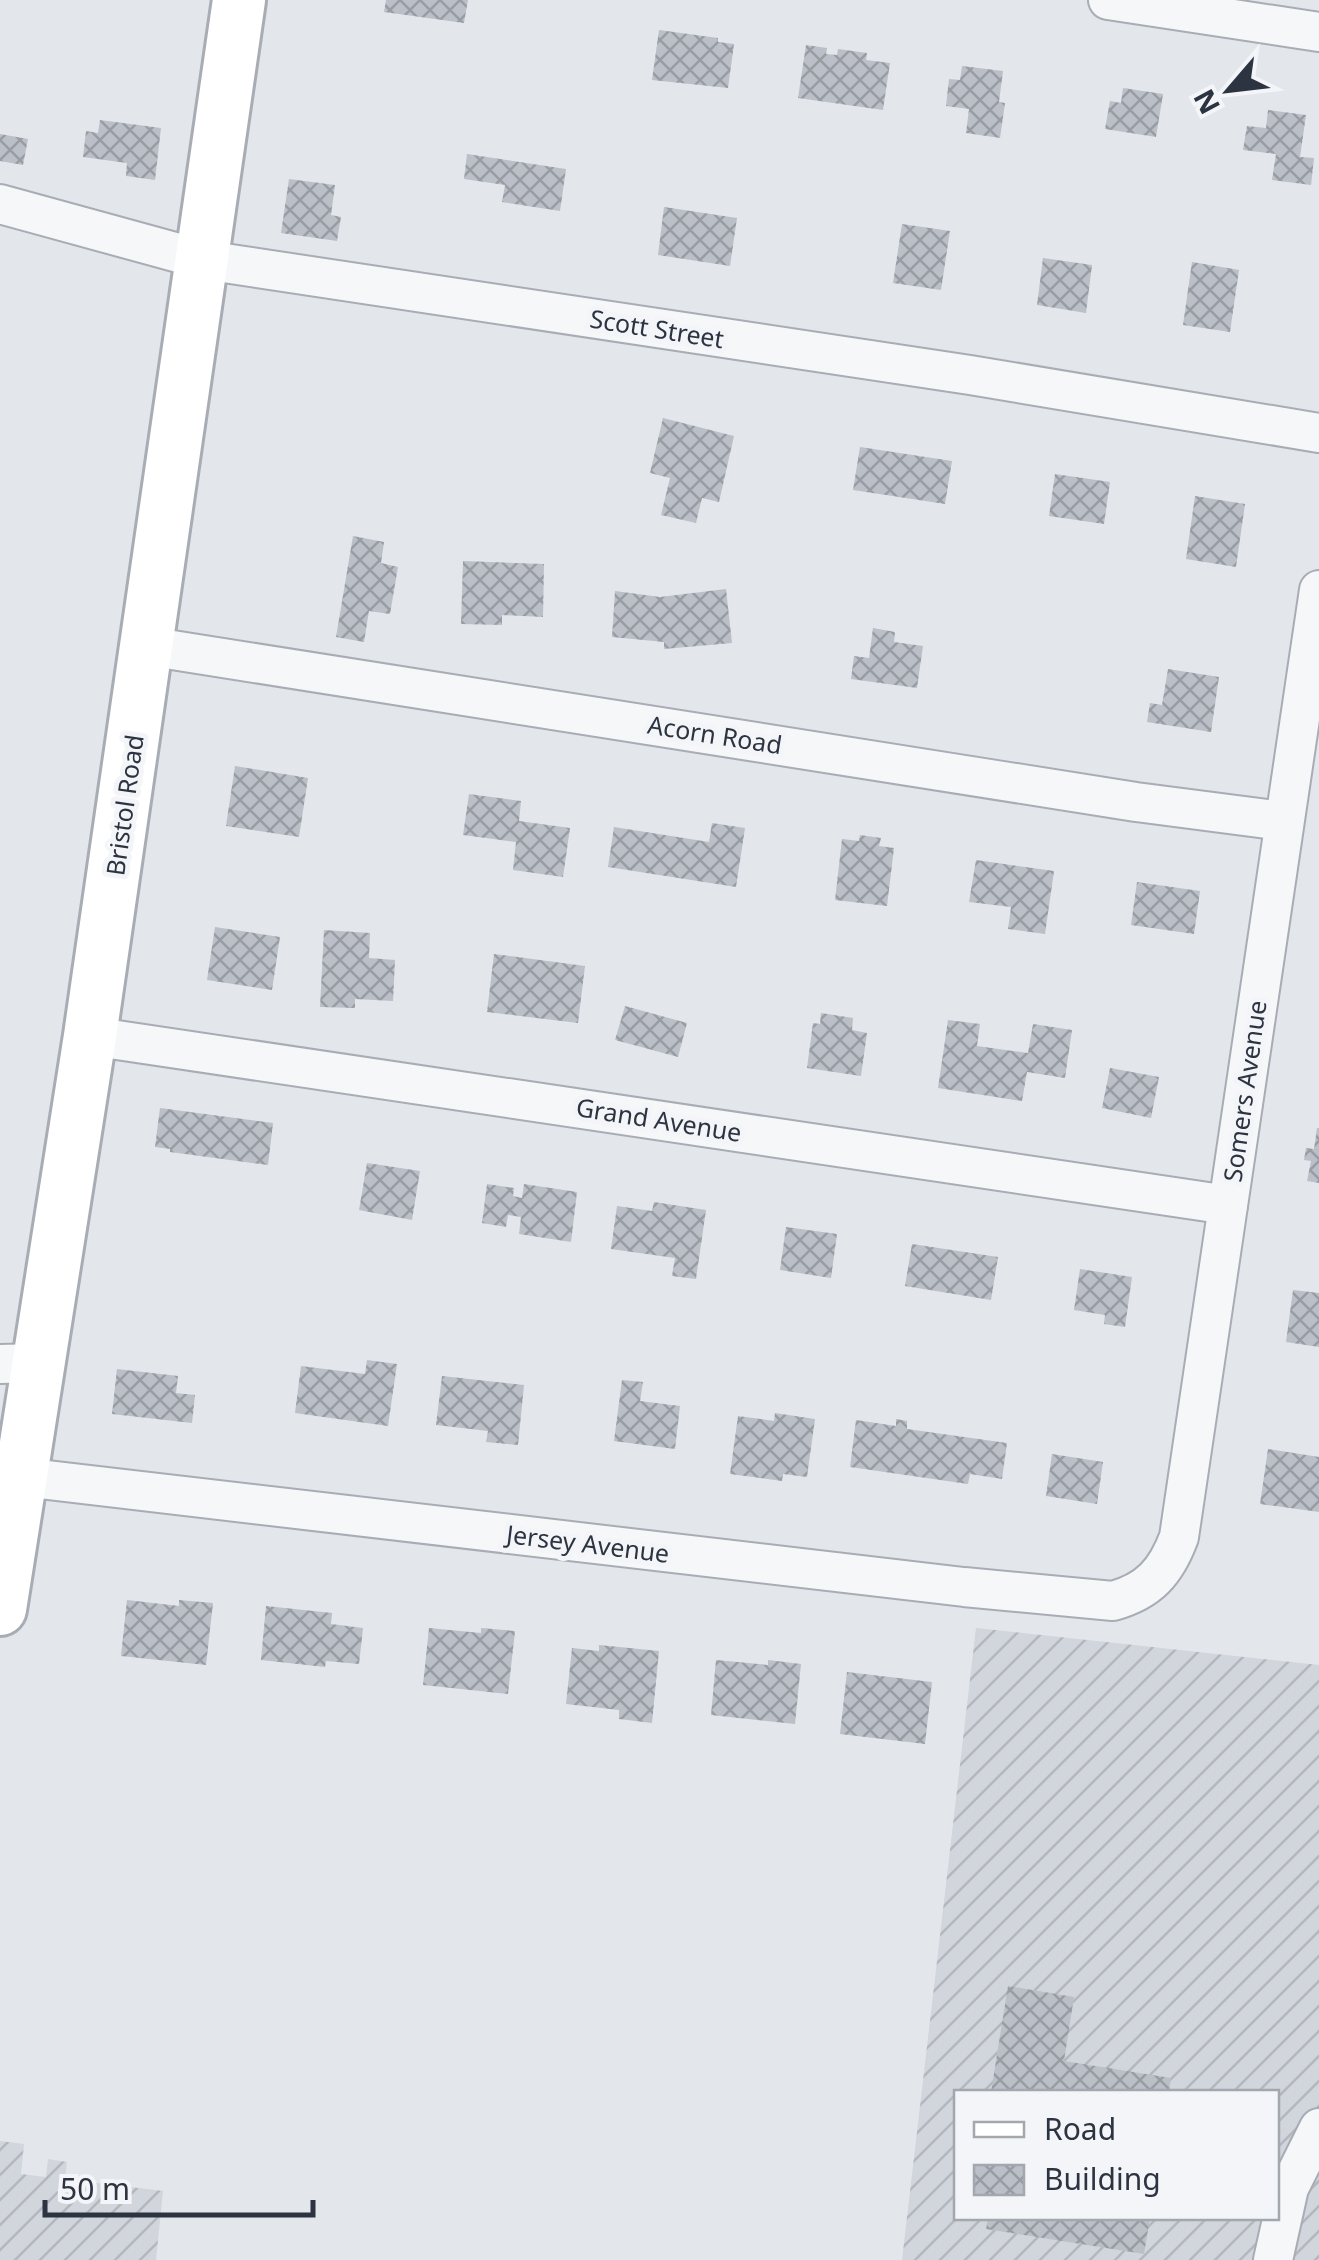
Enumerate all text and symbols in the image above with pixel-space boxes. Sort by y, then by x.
north arrow [1179,40,1279,140]
text: N [1184,83,1228,121]
street label: Scott Street [588,301,726,355]
street label: Acorn Road [645,707,785,761]
street label: Bristol Road [97,732,151,878]
street label: Somers Avenue [1214,998,1274,1184]
street label: Grand Avenue [574,1089,744,1149]
street label: Jersey Avenue [503,1516,671,1570]
legend [954,2090,1279,2220]
text: Road [1044,2108,1116,2149]
scale bar [45,2155,312,2217]
text: Building [1044,2158,1161,2199]
text: 50 m [60,2168,130,2209]

